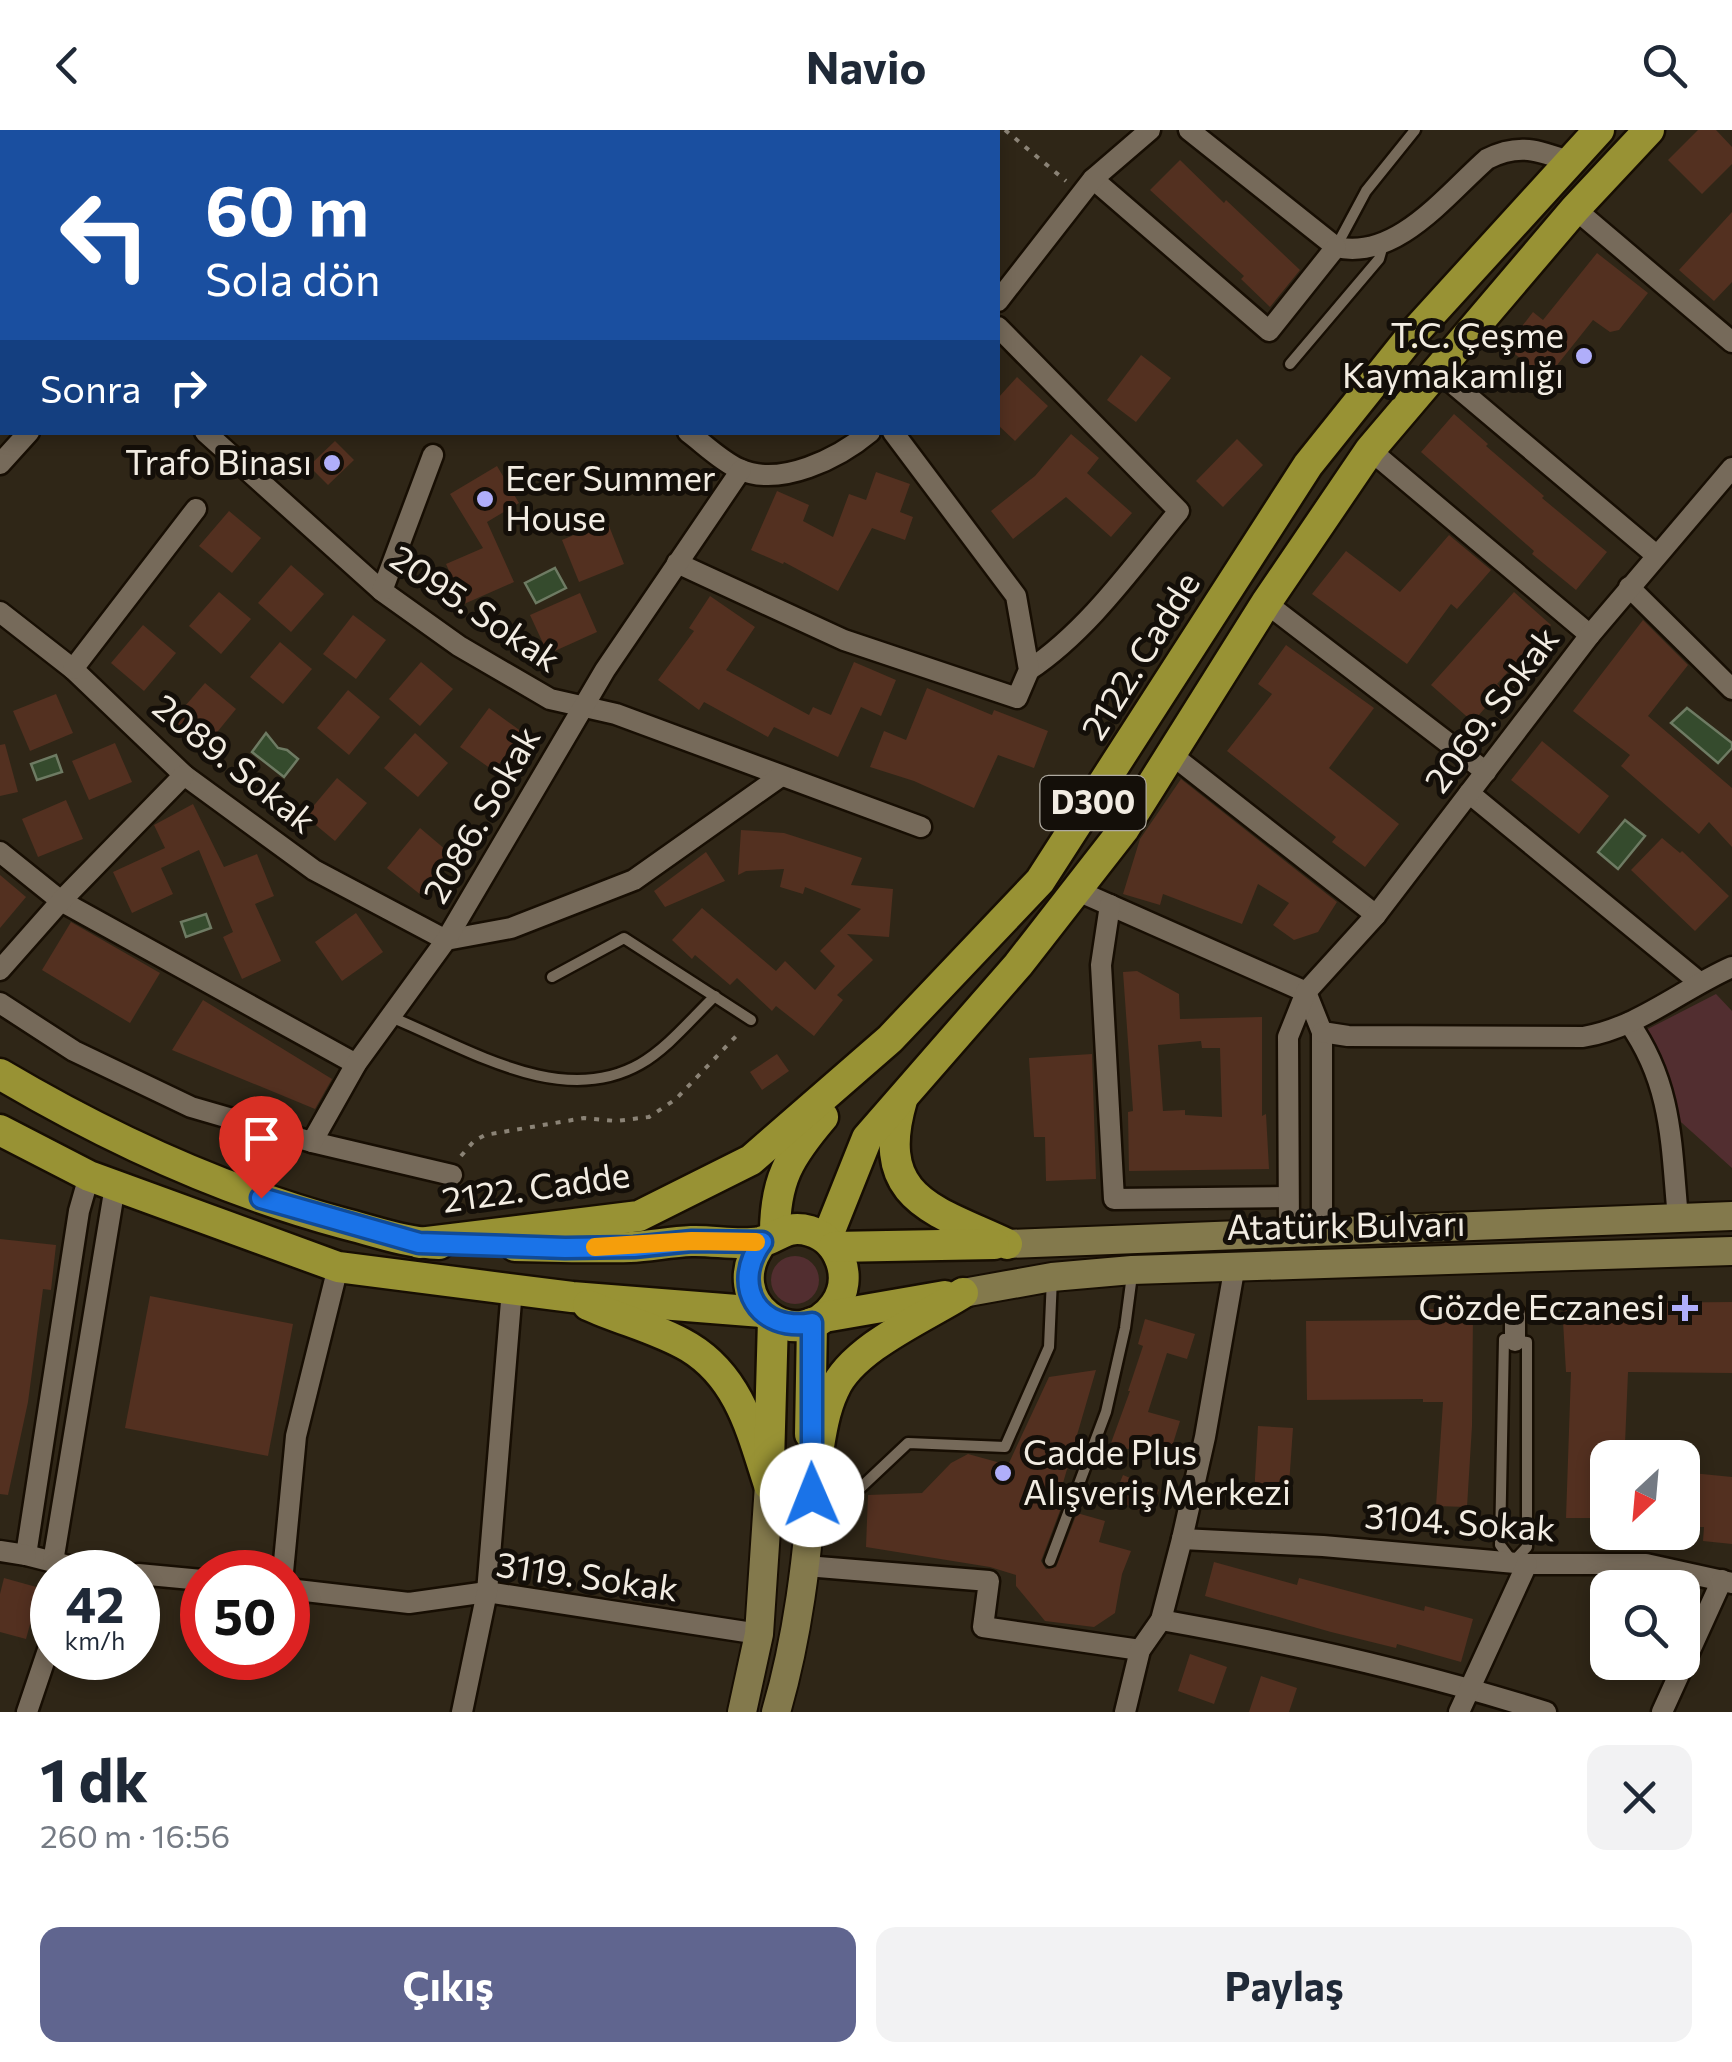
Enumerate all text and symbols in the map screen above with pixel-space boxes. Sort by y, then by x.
icon: back [40,38,95,93]
text: Navio [806,38,926,93]
icon: search [1637,38,1692,93]
text: 60 m [205,165,369,250]
icon: left [40,170,170,300]
text: Sola dön [205,250,381,305]
place label: T.C. Çeşme Kaymakamlığı [1342,312,1564,395]
marker: T.C. Çeşme Kaymakamlığı [1573,345,1595,367]
icon: right [161,360,216,415]
text: Sonra [40,364,141,411]
place label: Trafo Binası [125,439,312,482]
marker: Trafo Binası [321,452,343,474]
place label: Ecer Summer House [505,455,716,538]
marker: Ecer Summer House [474,488,496,510]
street label: 2095. Sokak [383,534,570,679]
street label: 2122. Cadde [1070,563,1207,746]
street label: 2069. Sokak [1414,617,1566,800]
street label: 2089. Sokak [146,683,326,841]
street label: 2086. Sokak [412,718,548,910]
road number: D300 [1040,776,1146,830]
pin [219,1096,304,1199]
icon: arrive [234,1111,289,1166]
street label: 2122. Cadde [439,1151,632,1220]
street label: Atatürk Bulvarı [1226,1200,1466,1247]
place label: Gözde Eczanesi [1418,1284,1665,1327]
marker: Gözde Eczanesi [1674,1297,1696,1319]
place label: Cadde Plus Alışveriş Merkezi [1023,1429,1291,1512]
north arrow [1590,1440,1700,1550]
map controls [1590,1440,1700,1680]
position arrow [760,1443,864,1547]
marker: Cadde Plus Alışveriş Merkezi [992,1462,1014,1484]
street label: 3104. Sokak [1363,1492,1557,1549]
street label: 3119. Sokak [494,1540,681,1609]
speed limit sign: 50 [180,1550,310,1680]
button: search [1590,1570,1700,1680]
text: 42 [66,1572,124,1633]
text: km/h [65,1625,125,1655]
text: 1 dk [40,1741,148,1814]
button: close [1587,1745,1692,1850]
text: 260 m · 16:56 [40,1815,230,1855]
button: Çıkış [40,1927,856,2042]
button: Paylaş [876,1927,1692,2042]

